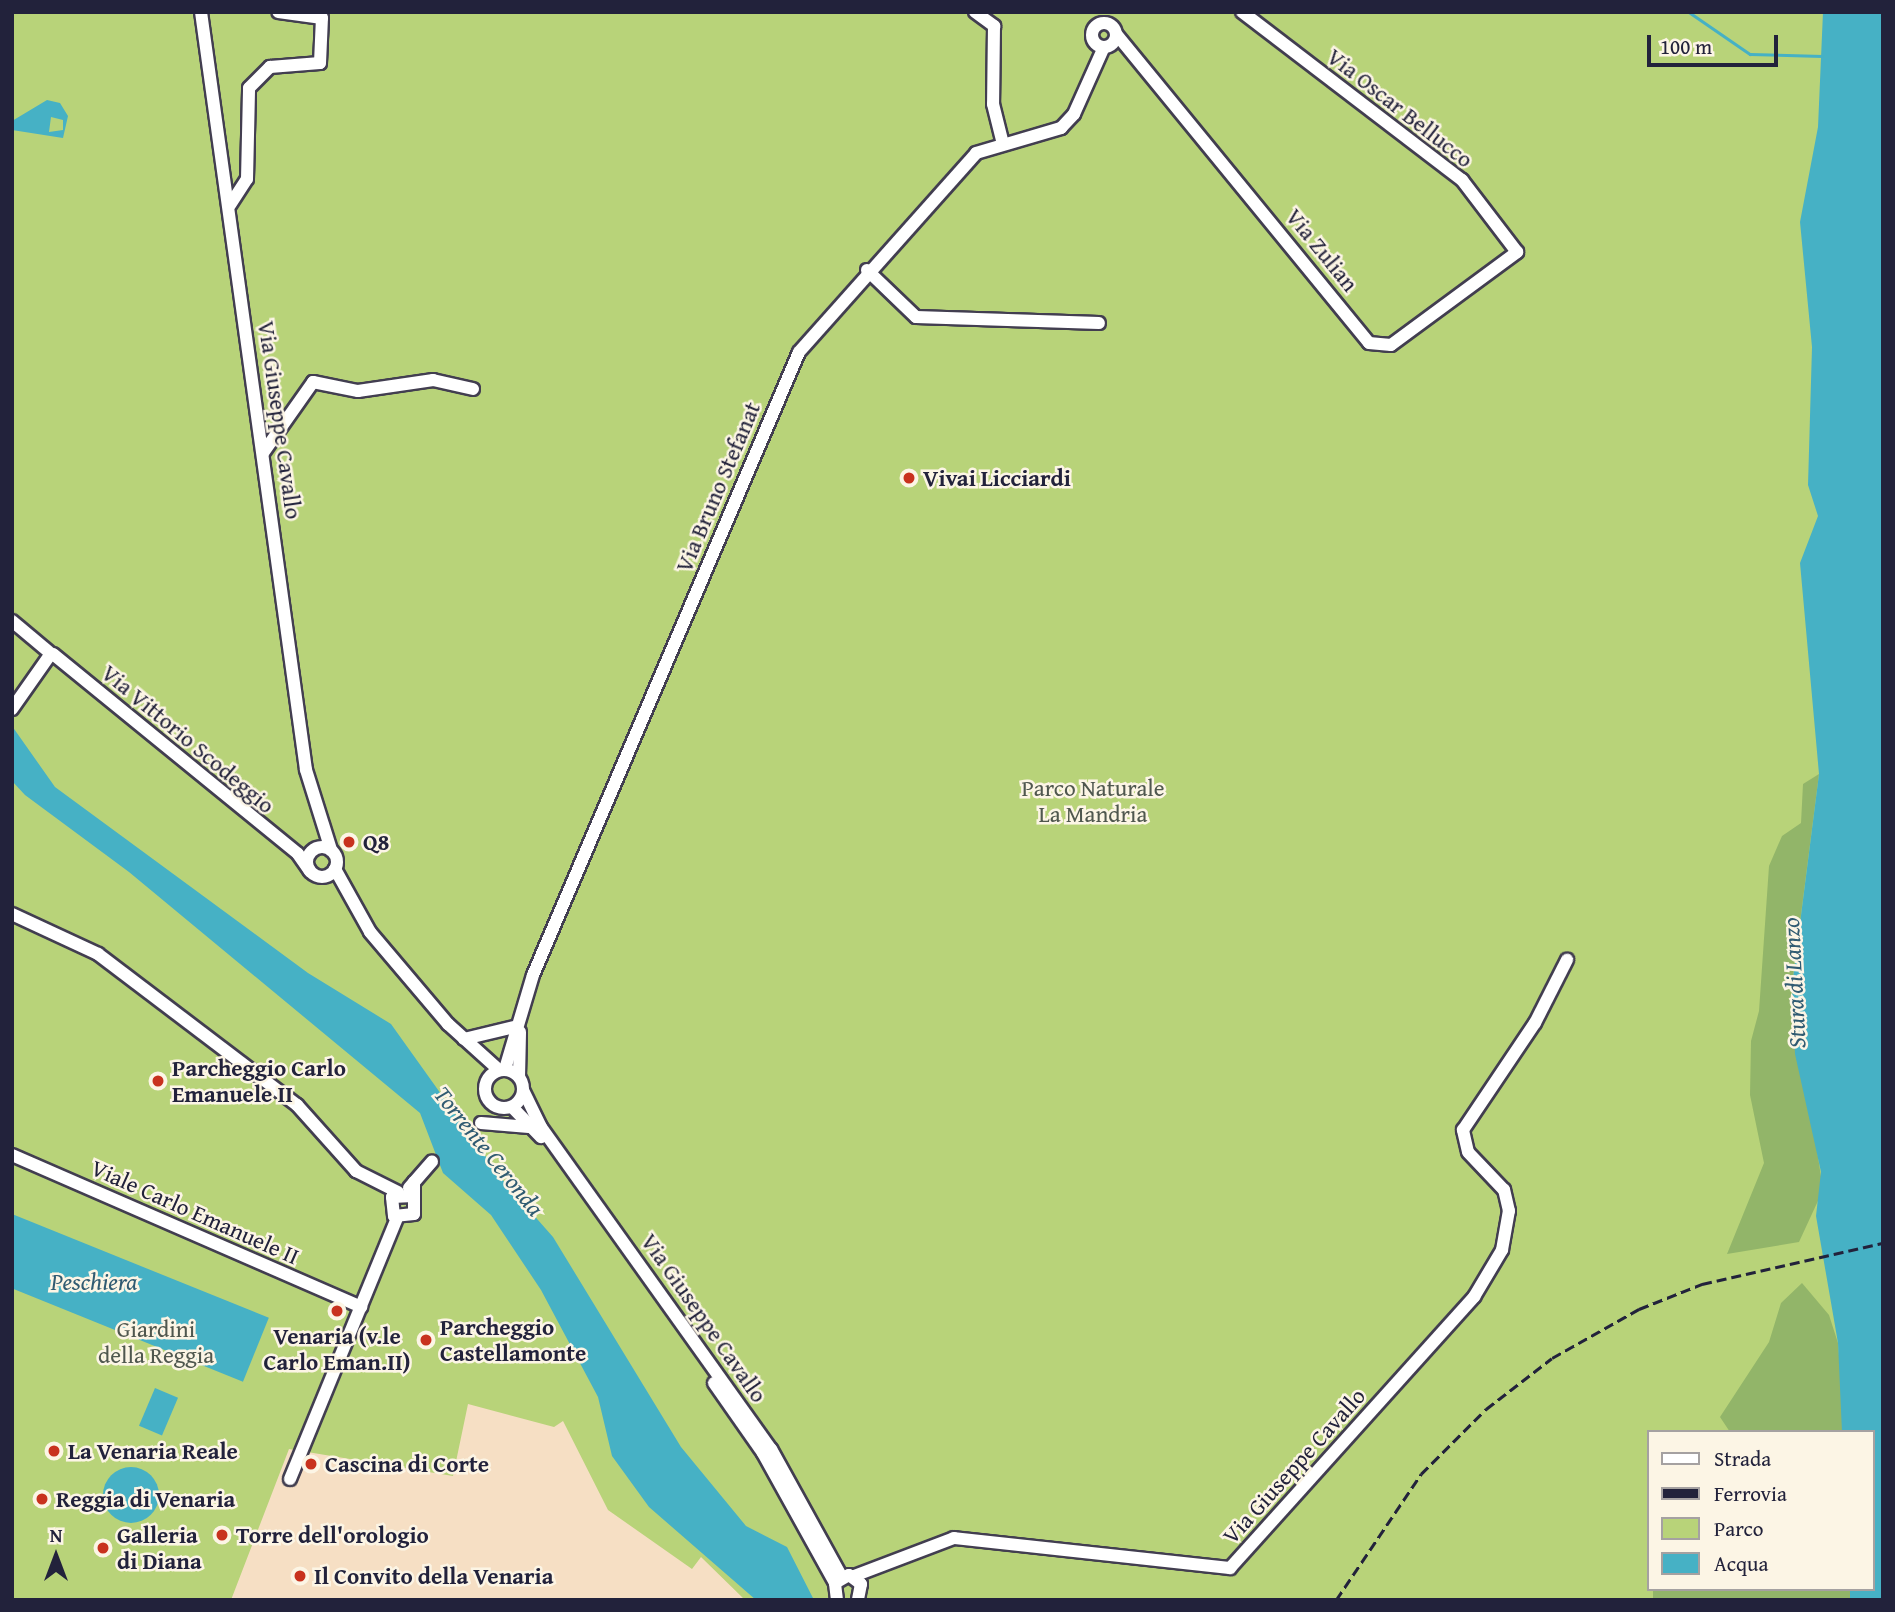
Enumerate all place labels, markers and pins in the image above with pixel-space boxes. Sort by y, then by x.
place label: Vivai Licciardi [923,464,1071,492]
marker: Vivai Licciardi [901,470,917,486]
place label: Q8 [363,828,389,856]
marker: Q8 [341,834,357,850]
place label: Parcheggio Carlo Emanuele II [172,1054,346,1108]
marker: Parcheggio Carlo Emanuele II [150,1073,166,1089]
marker: Venaria (v.le Carlo Eman.II) [329,1303,345,1319]
place label: Parcheggio Castellamonte [440,1313,586,1367]
place label: Venaria (v.le Carlo Eman.II) [264,1322,410,1376]
marker: Parcheggio Castellamonte [418,1332,434,1348]
place label: La Venaria Reale [68,1437,238,1465]
marker: La Venaria Reale [46,1443,62,1459]
place label: Cascina di Corte [325,1450,489,1478]
marker: Cascina di Corte [303,1456,319,1472]
place label: Reggia di Venaria [56,1485,235,1513]
marker: Reggia di Venaria [34,1491,50,1507]
place label: Galleria di Diana [117,1521,202,1575]
place label: Torre dell'orologio [236,1521,429,1549]
marker: Torre dell'orologio [214,1527,230,1543]
marker: Galleria di Diana [95,1540,111,1556]
place label: Il Convito della Venaria [314,1562,554,1590]
marker: Il Convito della Venaria [292,1568,308,1584]

